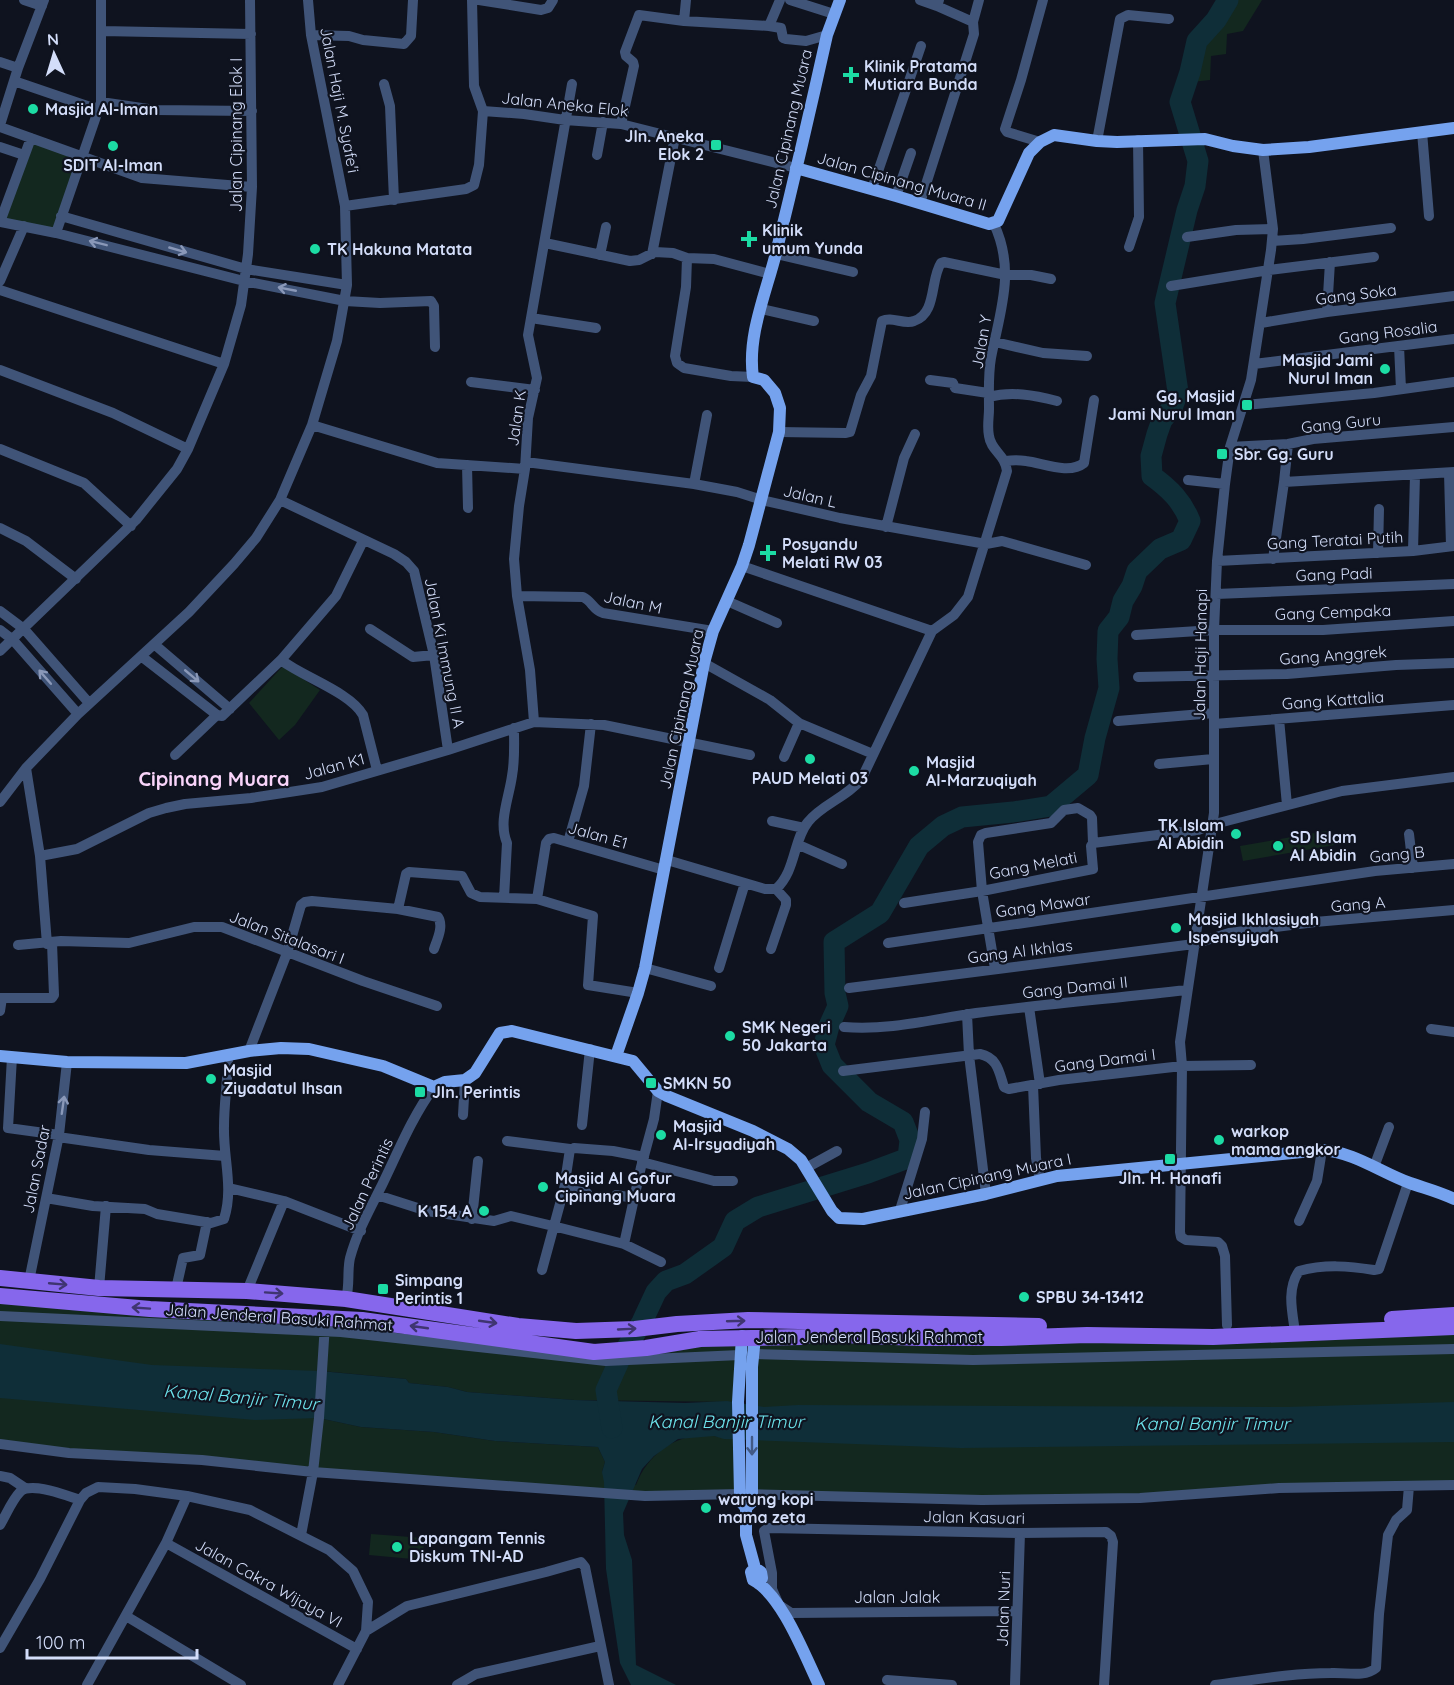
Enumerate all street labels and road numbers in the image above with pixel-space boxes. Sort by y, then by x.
street label: Jalan Haji M. Syafe'i [316,25,364,175]
street label: Jalan Cipinang Muara [760,47,816,211]
street label: Jalan Cipinang Elok I [226,58,246,212]
street label: Jalan Aneka Elok [500,87,630,121]
street label: Jalan Cipinang Muara II [815,147,989,215]
street label: Gang Soka [1314,279,1398,309]
street label: Jalan Y [966,313,996,371]
street label: Gang Rosalia [1338,316,1438,348]
street label: Jalan K [502,388,530,447]
street label: Gang Guru [1300,409,1382,437]
street label: Jalan L [781,480,839,512]
street label: Gang Teratai Putih [1266,526,1404,554]
street label: Gang Padi [1295,563,1373,585]
street label: Jalan Ki Immung II A [421,576,469,730]
street label: Jalan M [602,586,664,618]
street label: Jalan Haji Hanapi [1189,589,1211,721]
street label: Gang Cempaka [1275,600,1391,624]
street label: Jalan Cipinang Muara [654,627,708,791]
street label: Gang Anggrek [1279,641,1387,669]
street label: Gang Kattalia [1281,686,1385,714]
street label: Jalan K1 [301,748,367,784]
street label: Jalan E1 [566,817,630,853]
street label: Gang B [1369,841,1425,867]
street label: Gang Melati [987,847,1079,883]
street label: Gang Mawar [994,888,1092,922]
street label: Gang A [1330,892,1386,916]
street label: Jalan Sitalasari I [226,906,348,968]
street label: Gang Al Ikhlas [966,935,1074,967]
street label: Gang Damai II [1021,972,1129,1002]
street label: Gang Damai I [1053,1044,1157,1076]
street label: Jalan Sadar [18,1123,54,1215]
street label: Jalan Perintis [337,1135,397,1233]
street label: Jalan Cipinang Muara I [901,1148,1073,1204]
street label: Jalan Jenderal Basuki Rahmat [165,1299,393,1335]
street label: Jalan Jenderal Basuki Rahmat [755,1327,983,1347]
street label: Jalan Kasuari [923,1506,1025,1528]
street label: Jalan Cakra Wijaya VI [192,1534,346,1632]
street label: Jalan Nuri [992,1571,1014,1647]
street label: Jalan Jalak [854,1587,940,1607]

